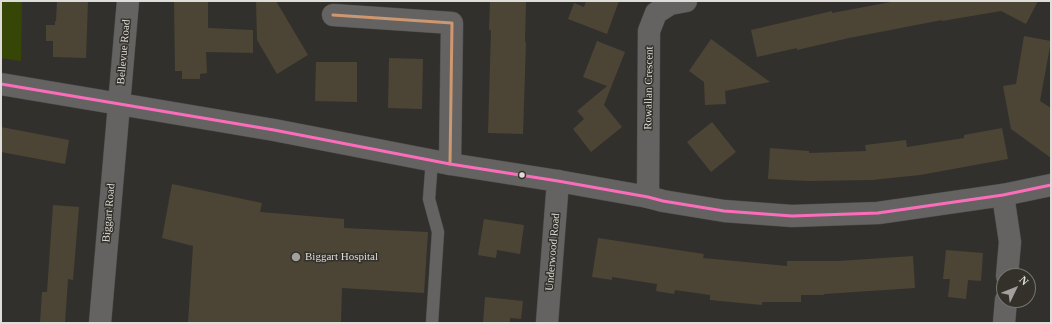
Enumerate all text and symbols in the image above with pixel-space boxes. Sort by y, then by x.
street label: Bellevue Road [115,19,133,85]
street label: Rowallan Crescent [642,46,656,130]
unlabelled marker [517,170,527,180]
street label: Biggart Road [100,183,118,243]
street label: Underwood Road [543,213,563,291]
place label: Biggart Hospital [305,250,378,264]
marker: Biggart Hospital [290,251,302,263]
north arrow [996,268,1036,308]
text: N [1017,273,1031,287]

